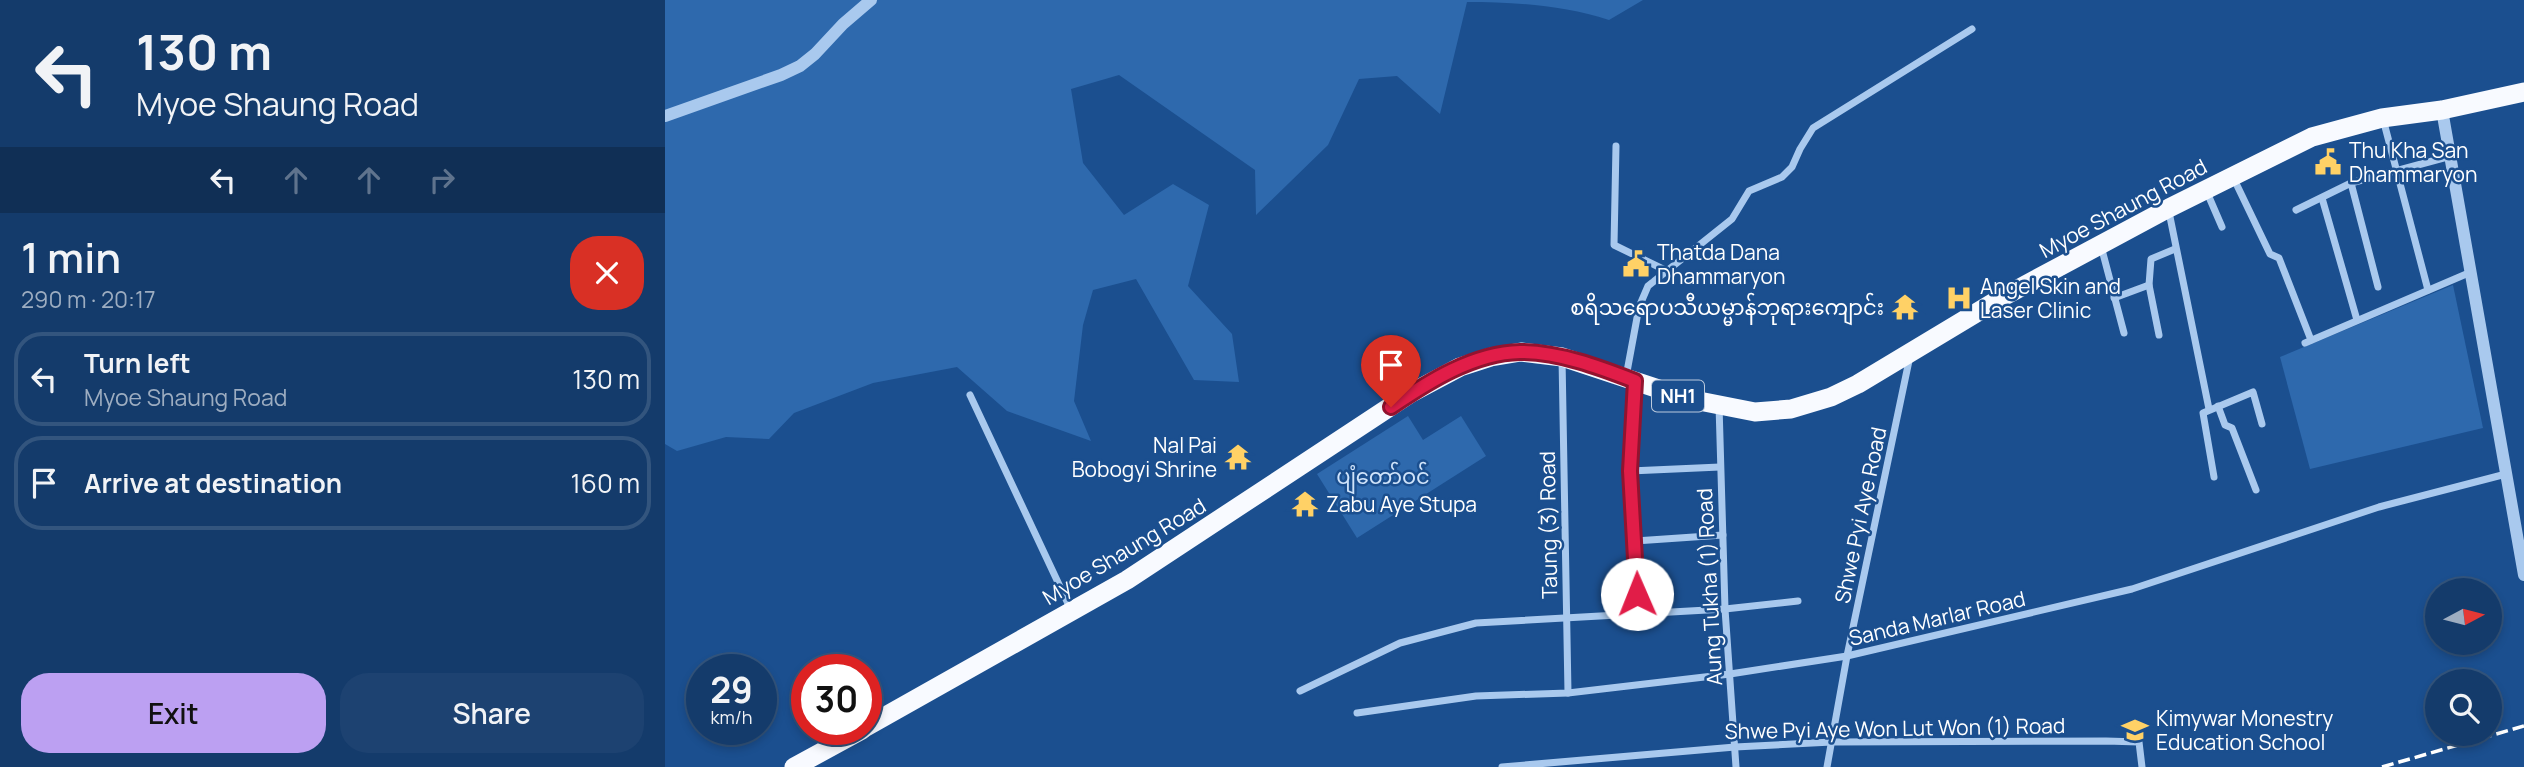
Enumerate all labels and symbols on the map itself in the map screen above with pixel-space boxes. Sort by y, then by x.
place label: Thu Kha San Dhammaryon [2349,136,2478,188]
public building icon: Thu Kha San Dhammaryon [2313,147,2343,177]
street label: Myoe Shaung Road [2034,152,2212,264]
place label: Thatda Dana Dhammaryon [1657,238,1786,290]
public building icon: Thatda Dana Dhammaryon [1621,249,1651,279]
place label: Angel Skin and Laser Clinic [1980,272,2121,324]
hospital icon: Angel Skin and Laser Clinic [1944,283,1974,313]
place label: စရိသရောပသီယမ္မာန်ဘုရားကျောင်း [1570,292,1884,326]
temple icon: စရိသရောပသီယမ္မာန်ဘုရားကျောင်း [1890,292,1920,322]
pin [1361,335,1421,407]
road number: NH1 [1652,380,1704,412]
street label: Shwe Pyi Aye Road [1828,424,1892,606]
place label: Nal Pai Bobogyi Shrine [1072,431,1217,483]
temple icon: Nal Pai Bobogyi Shrine [1223,442,1253,472]
street label: Taung (3) Road [1533,451,1563,599]
park label: ပျံတော်ဝင် [1336,461,1430,495]
street label: Aung Tukha (1) Road [1690,488,1728,686]
temple icon: Zabu Aye Stupa [1290,489,1320,519]
place label: Zabu Aye Stupa [1326,490,1477,518]
street label: Myoe Shaung Road [1037,491,1211,611]
position arrow [1600,557,1674,631]
north arrow [2425,578,2503,654]
street label: Sanda Marlar Road [1846,584,2028,652]
speed limit sign: 30 [791,654,882,745]
place label: Kimywar Monestry Education School [2156,704,2333,756]
street label: Shwe Pyi Aye Won Lut Won (1) Road [1724,711,2066,745]
school or university icon: Kimywar Monestry Education School [2120,715,2150,745]

